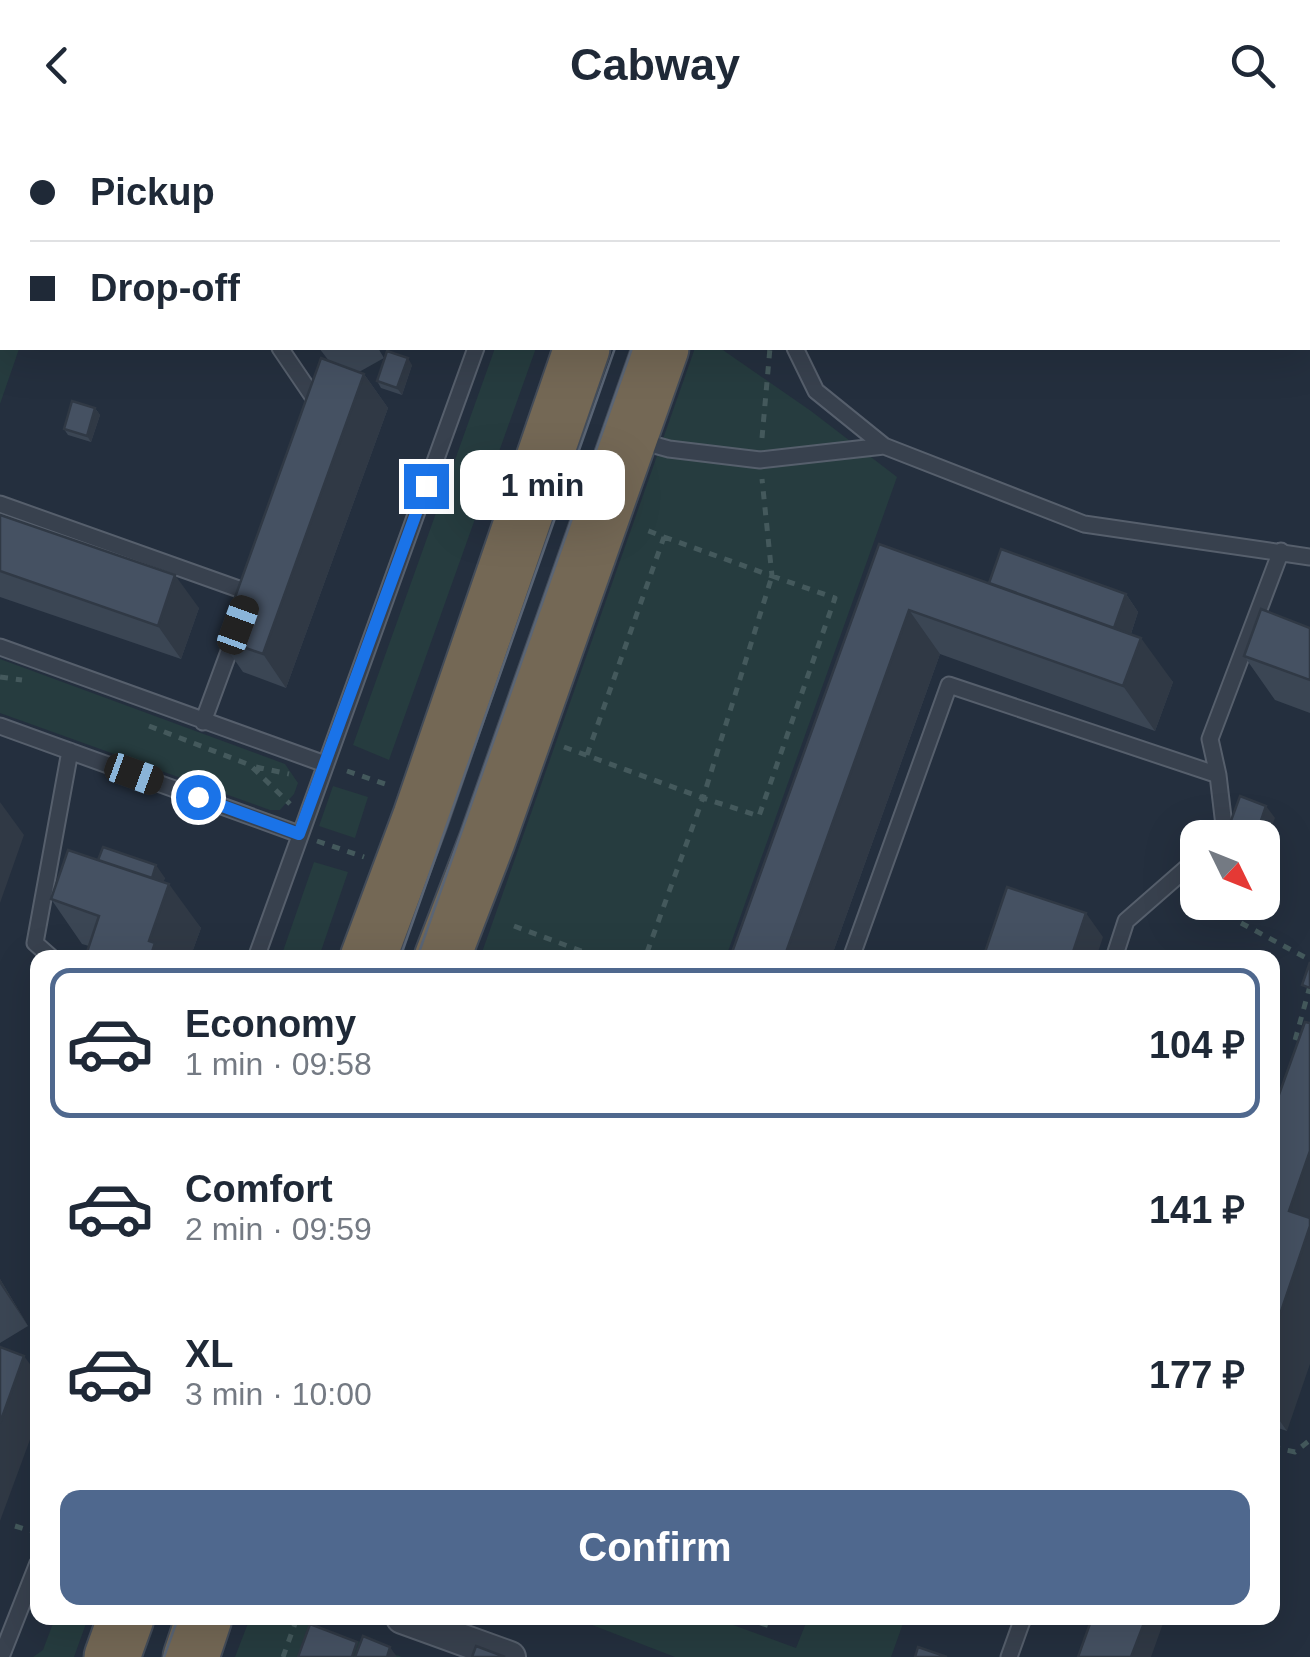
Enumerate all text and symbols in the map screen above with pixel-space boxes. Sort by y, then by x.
icon: back [30,38,85,93]
icon: search [1225,38,1280,93]
text: Cabway [570,39,740,90]
text: Pickup [90,171,215,213]
text: Drop-off [90,267,240,309]
callout: 1 min [461,451,626,521]
route end [404,464,449,509]
text: 1 min [501,467,584,503]
car [214,592,262,658]
car [101,750,167,798]
route start [176,775,221,820]
north arrow [1180,820,1280,920]
map controls [1180,820,1280,920]
icon: car [65,998,155,1088]
text: Economy [185,1003,356,1045]
text: 104 ₽ [1149,1024,1245,1066]
text: 1 min · 09:58 [185,1046,372,1082]
icon: car [65,1163,155,1253]
text: Comfort [185,1168,333,1210]
text: 141 ₽ [1149,1189,1245,1231]
text: 2 min · 09:59 [185,1211,372,1247]
icon: car [65,1328,155,1418]
text: XL [185,1333,234,1375]
text: 177 ₽ [1149,1354,1245,1396]
text: 3 min · 10:00 [185,1376,372,1412]
button: Confirm [60,1490,1250,1605]

